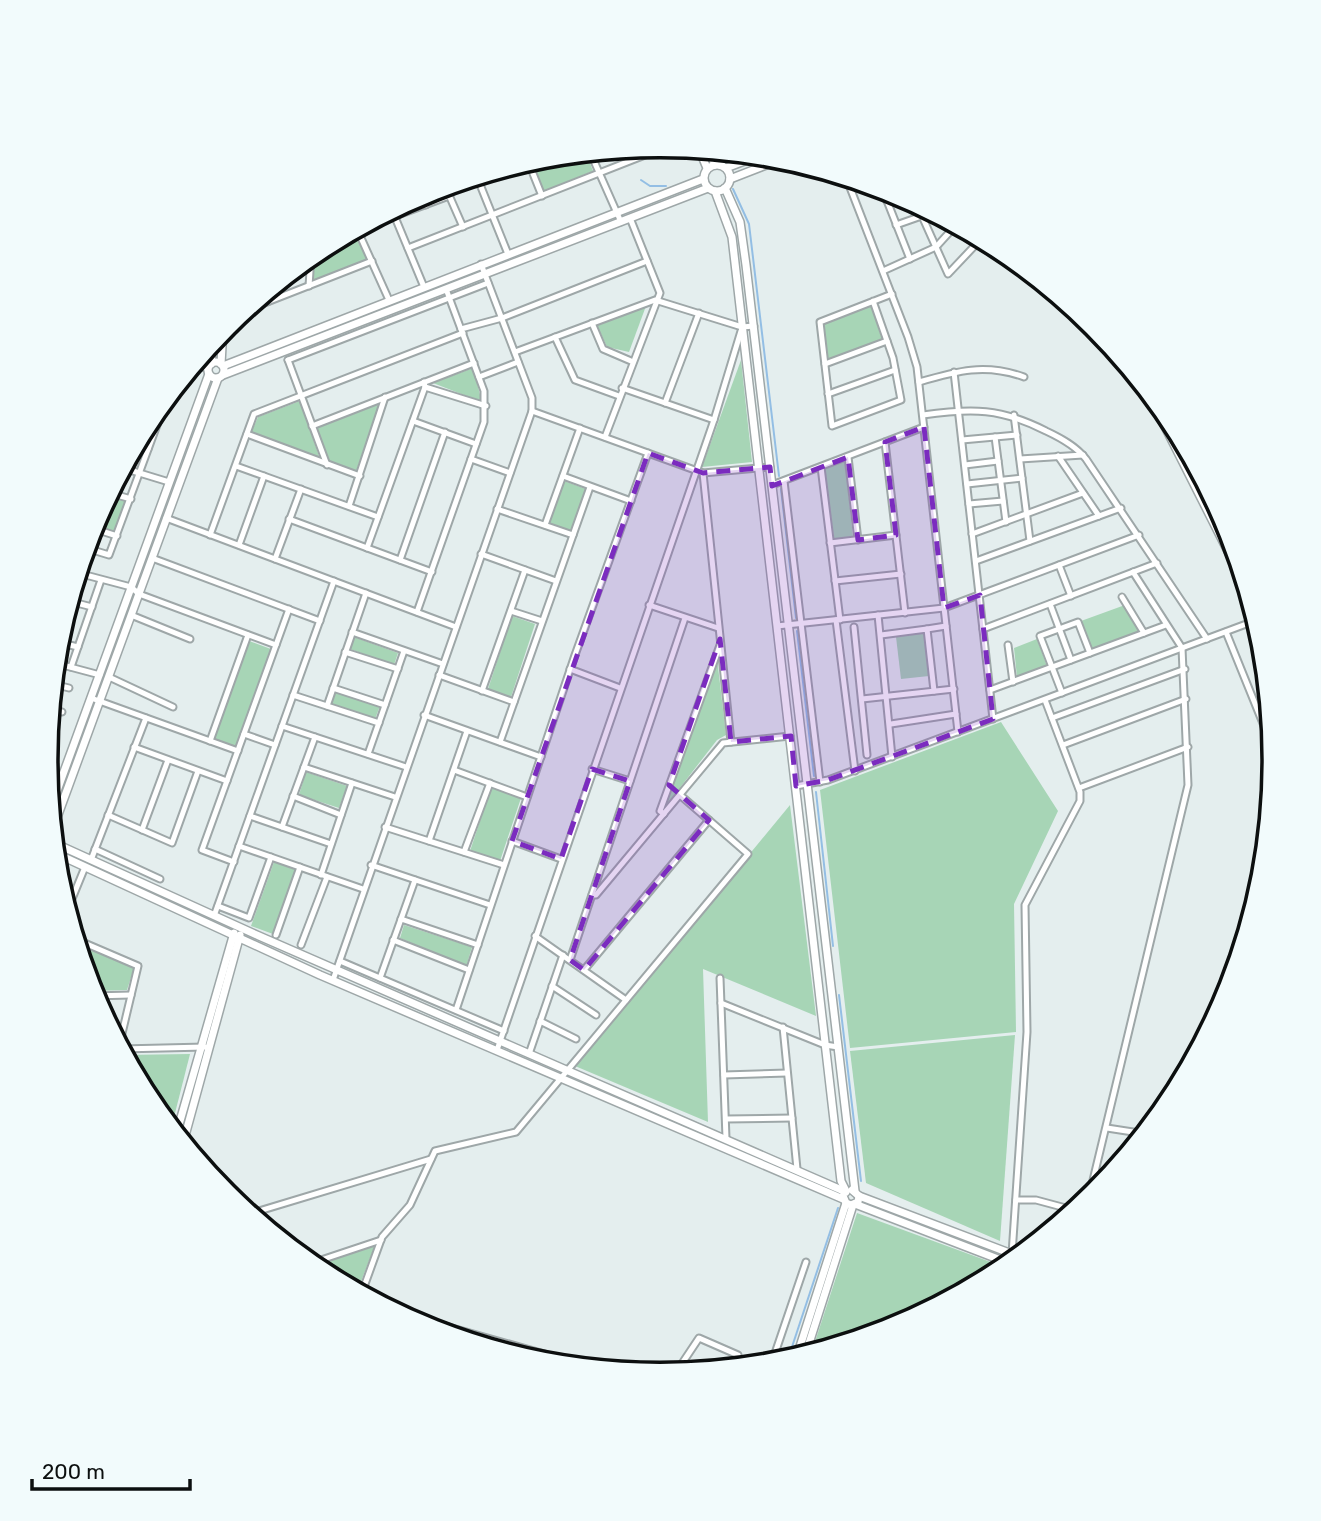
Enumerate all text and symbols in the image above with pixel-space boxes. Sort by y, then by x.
scale bar [32,1448,189,1492]
text: 200 m [42,1459,105,1484]

